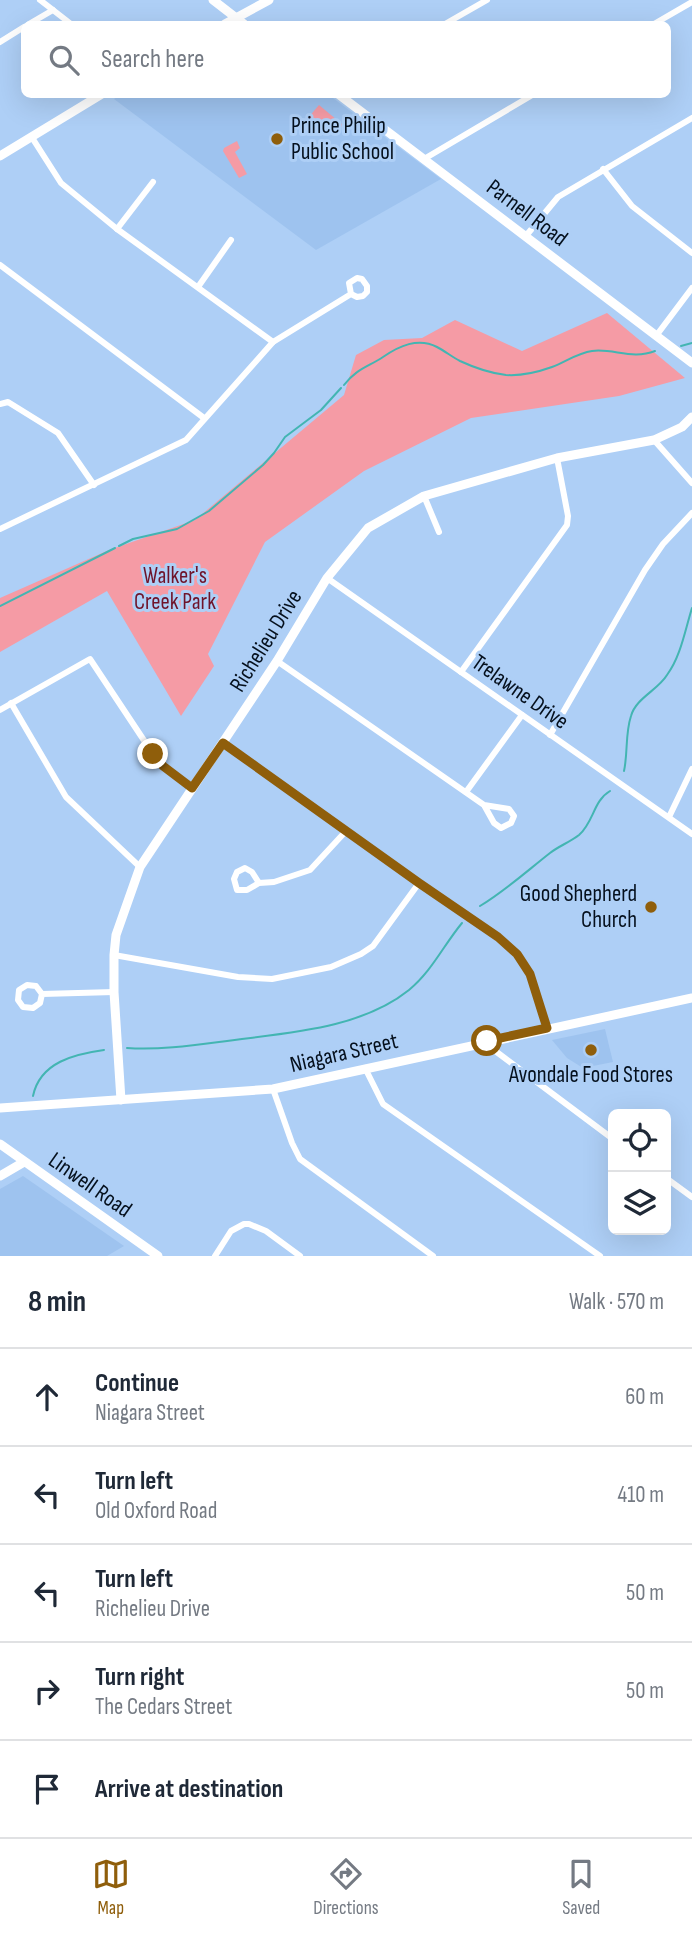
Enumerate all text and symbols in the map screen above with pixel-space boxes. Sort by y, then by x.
search box [21,21,671,98]
icon: search [45,41,83,79]
text: Search here [101,44,204,75]
place label: Prince Philip Public School [291,112,394,166]
marker: Prince Philip Public School [269,131,285,147]
street label: Parnell Road [481,173,573,253]
park label: Walker's Creek Park [134,562,216,616]
street label: Richelieu Drive [224,585,308,697]
street label: Trelawne Drive [466,648,574,736]
route end [137,738,168,769]
place label: Good Shepherd Church [520,880,637,934]
marker: Good Shepherd Church [643,899,659,915]
route start [471,1025,502,1056]
street label: Niagara Street [287,1027,401,1079]
marker: Avondale Food Stores [583,1042,599,1058]
place label: Avondale Food Stores [508,1061,673,1089]
map controls [608,1109,671,1235]
button: locate [608,1109,671,1172]
street label: Linwell Road [43,1146,137,1224]
button: layers [608,1172,671,1235]
text: 8 min [28,1284,86,1320]
text: Walk · 570 m [569,1288,664,1316]
text: Continue [95,1368,179,1399]
icon: ahead [28,1378,66,1416]
text: 60 m [625,1383,664,1411]
text: Niagara Street [95,1399,205,1427]
text: Turn left [95,1466,173,1497]
icon: left [28,1476,66,1514]
text: 410 m [618,1481,664,1509]
text: Old Oxford Road [95,1497,217,1525]
text: Turn left [95,1564,173,1595]
icon: left [28,1574,66,1612]
text: 50 m [626,1579,664,1607]
text: Richelieu Drive [95,1595,210,1623]
text: Turn right [95,1662,184,1693]
icon: right [28,1672,66,1710]
text: 50 m [626,1677,664,1705]
text: The Cedars Street [95,1693,232,1721]
icon: arrive [28,1770,66,1808]
text: Arrive at destination [95,1774,283,1805]
tab: Map [92,1855,130,1920]
tab: Directions [313,1855,379,1920]
tab: Saved [562,1855,600,1920]

